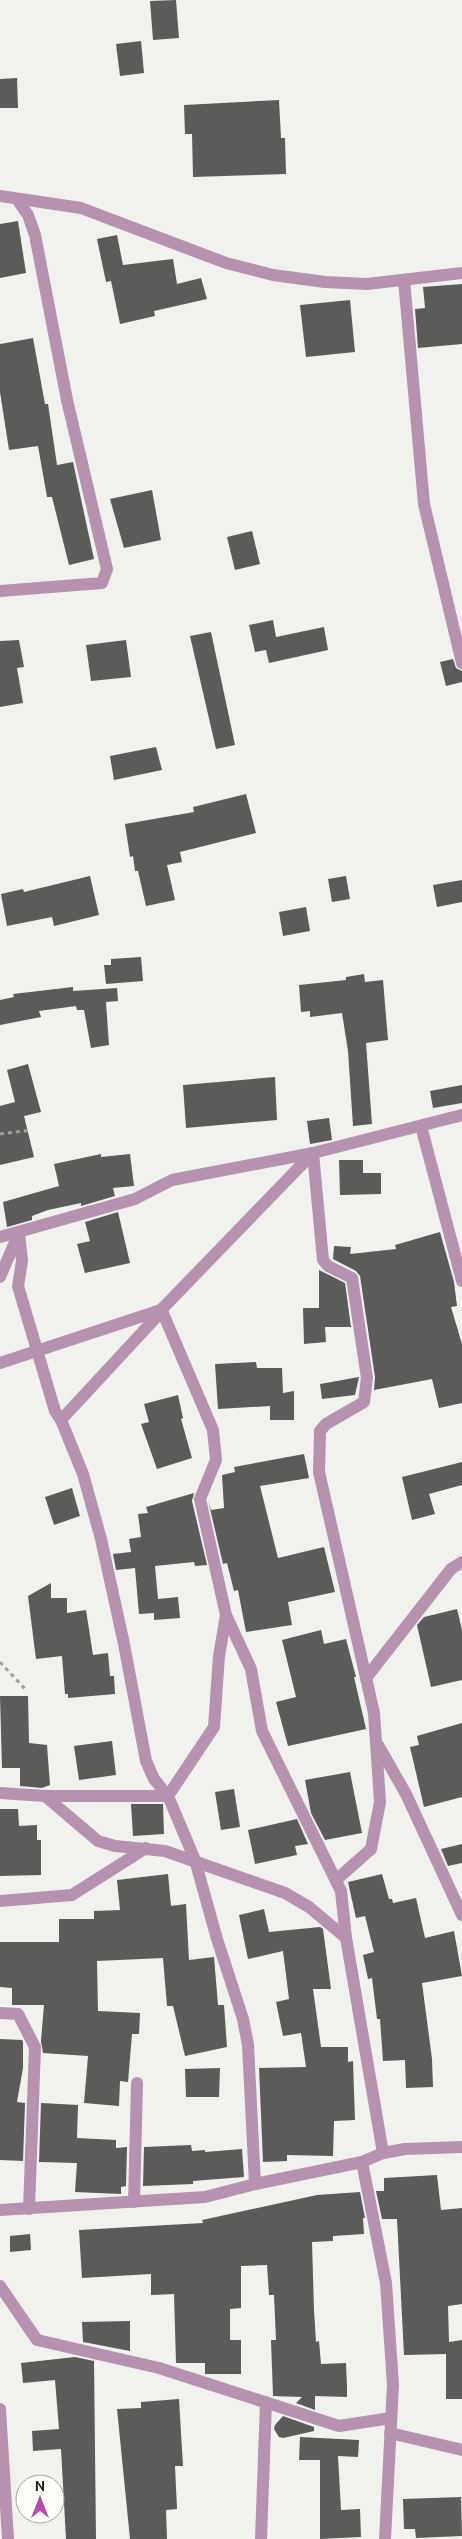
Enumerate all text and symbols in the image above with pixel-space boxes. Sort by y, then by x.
north arrow [15,2474,65,2524]
text: N [35,2478,45,2494]

